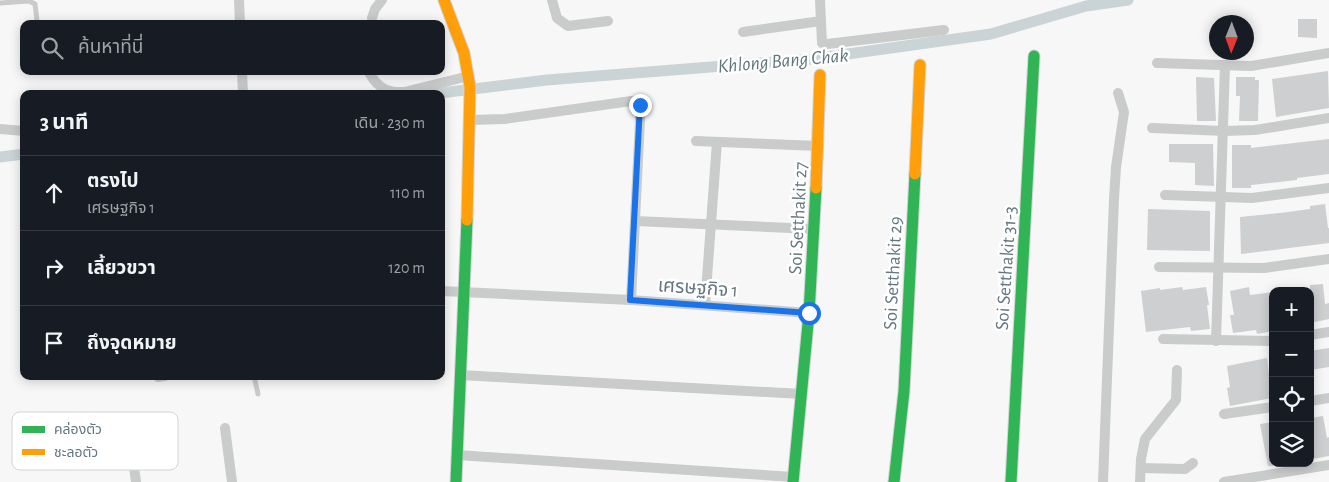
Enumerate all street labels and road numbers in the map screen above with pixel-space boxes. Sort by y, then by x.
street label: Soi Setthakit 27 [786,161,811,275]
street label: Soi Setthakit 31-3 [993,205,1020,331]
street label: Soi Setthakit 29 [881,216,906,330]
street label: เศรษฐกิจ 1 [657,276,739,301]

